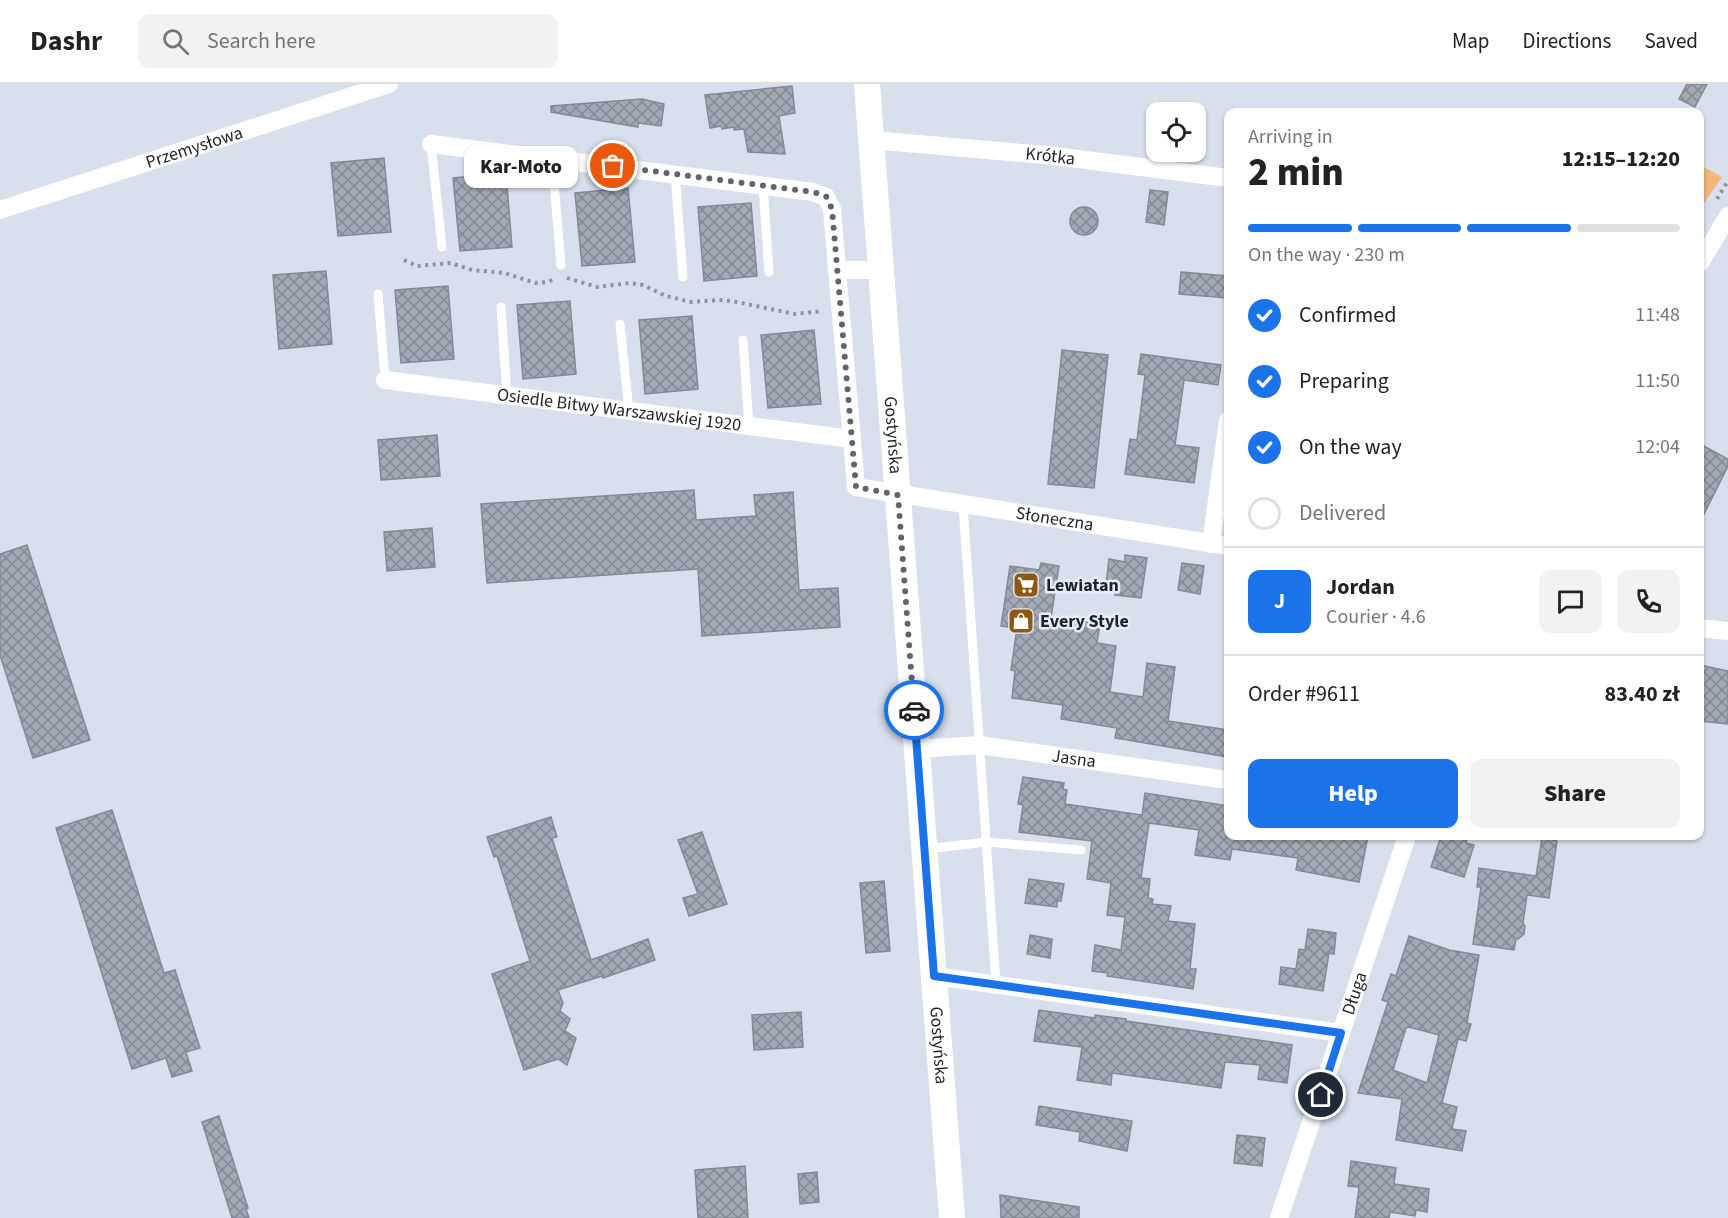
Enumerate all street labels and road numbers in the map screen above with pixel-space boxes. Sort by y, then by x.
street label: Przemysłowa [142,120,246,175]
street label: Krótka [1024,141,1077,171]
street label: Osiedle Bitwy Warszawskiej 1920 [496,382,743,437]
street label: Gostyńska [878,395,909,475]
street label: Słoneczna [1014,500,1095,537]
street label: Jasna [1050,743,1098,774]
street label: Długa [1335,968,1373,1018]
street label: Gostyńska [924,1006,954,1085]

